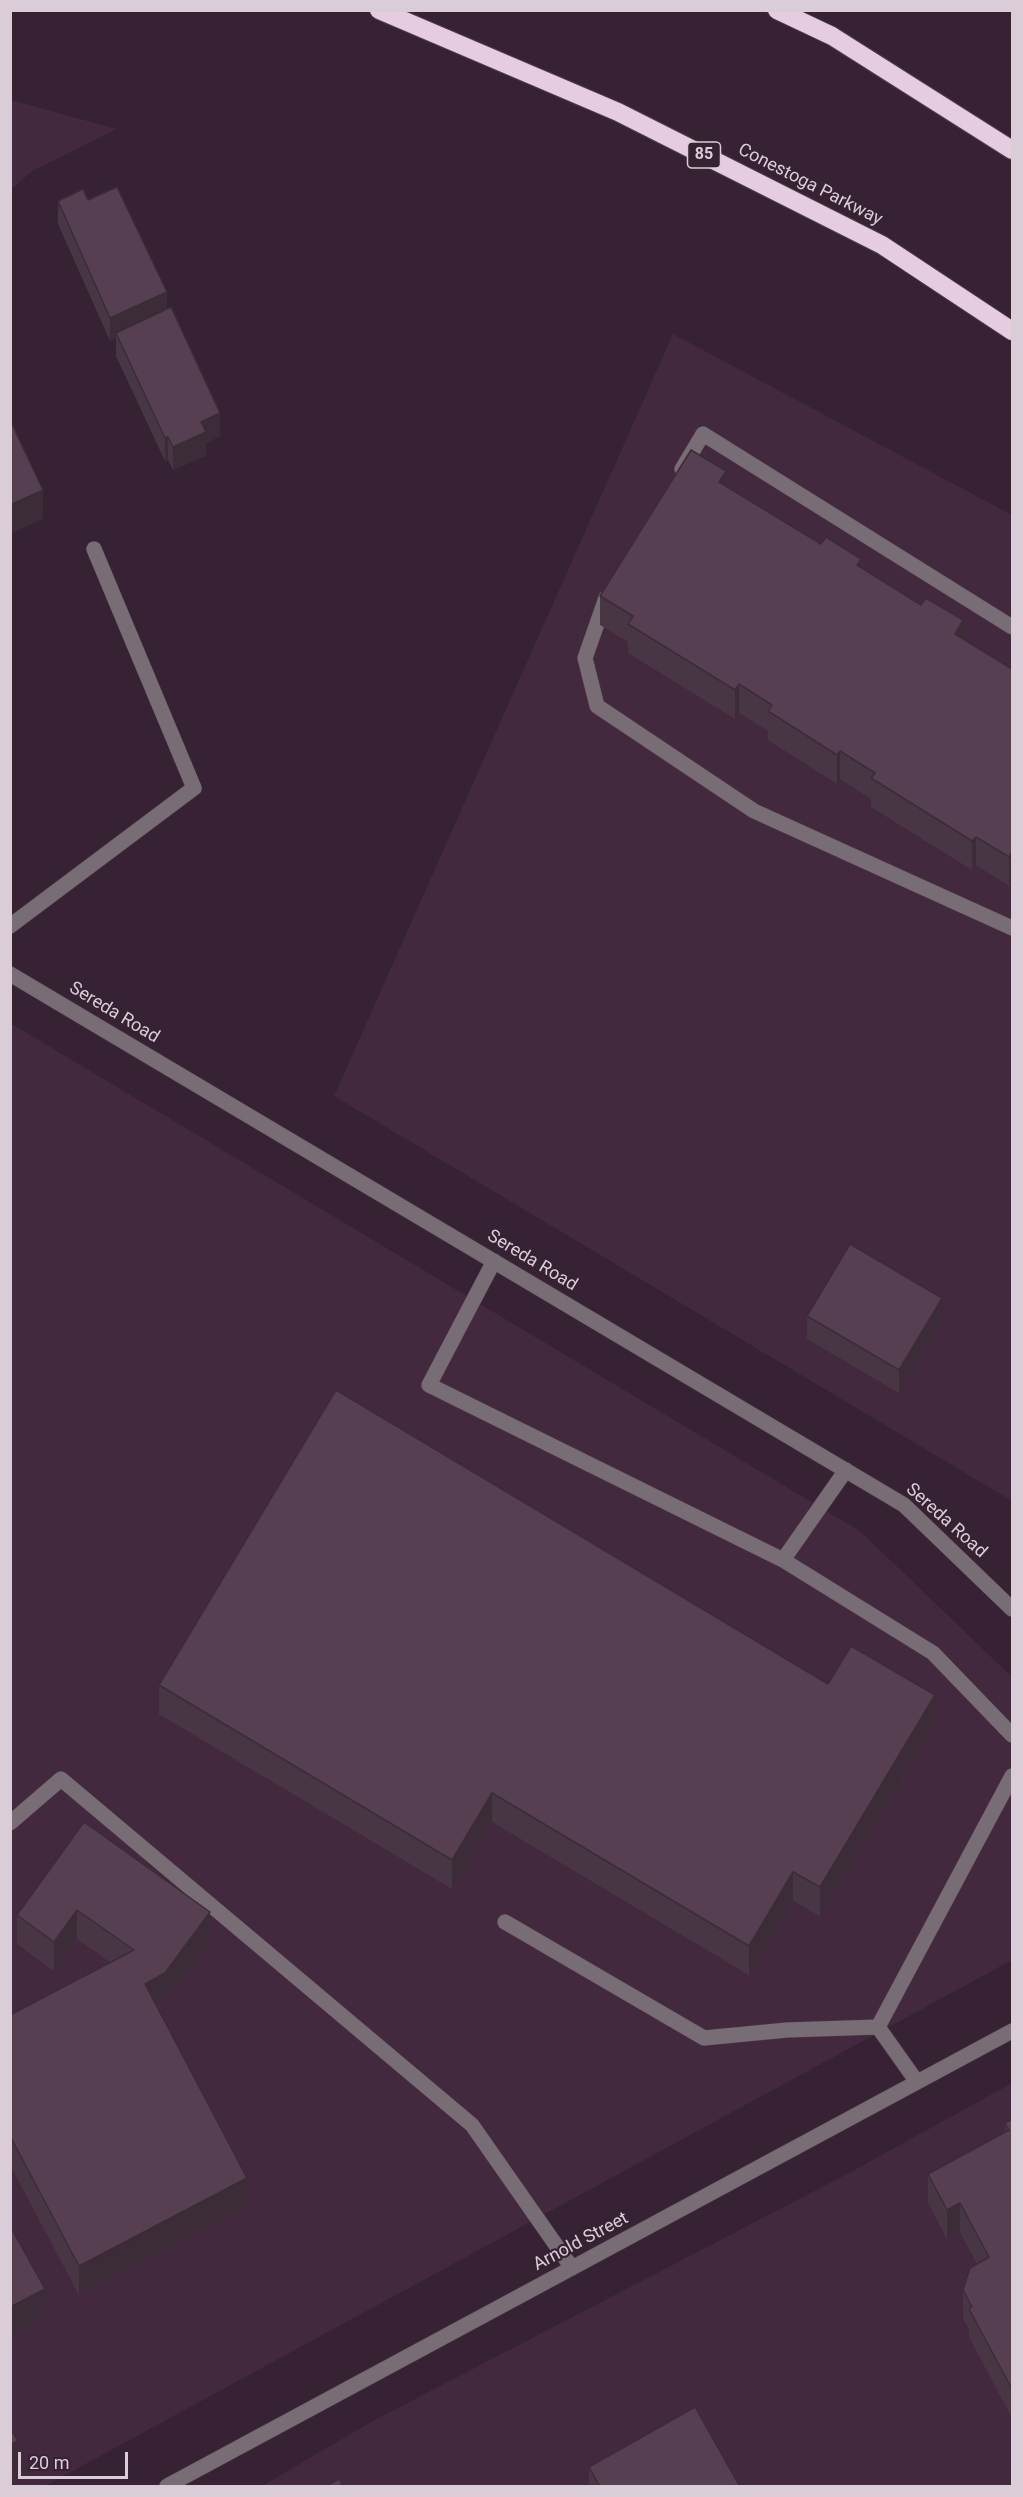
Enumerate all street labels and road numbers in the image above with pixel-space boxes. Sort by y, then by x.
street label: Conestoga Parkway [734,139,886,231]
road number: 85 [688,142,720,168]
street label: Sereda Road [65,978,163,1048]
street label: Sereda Road [483,1226,581,1296]
street label: Sereda Road [901,1479,991,1563]
street label: Arnold Street [530,2208,632,2276]

